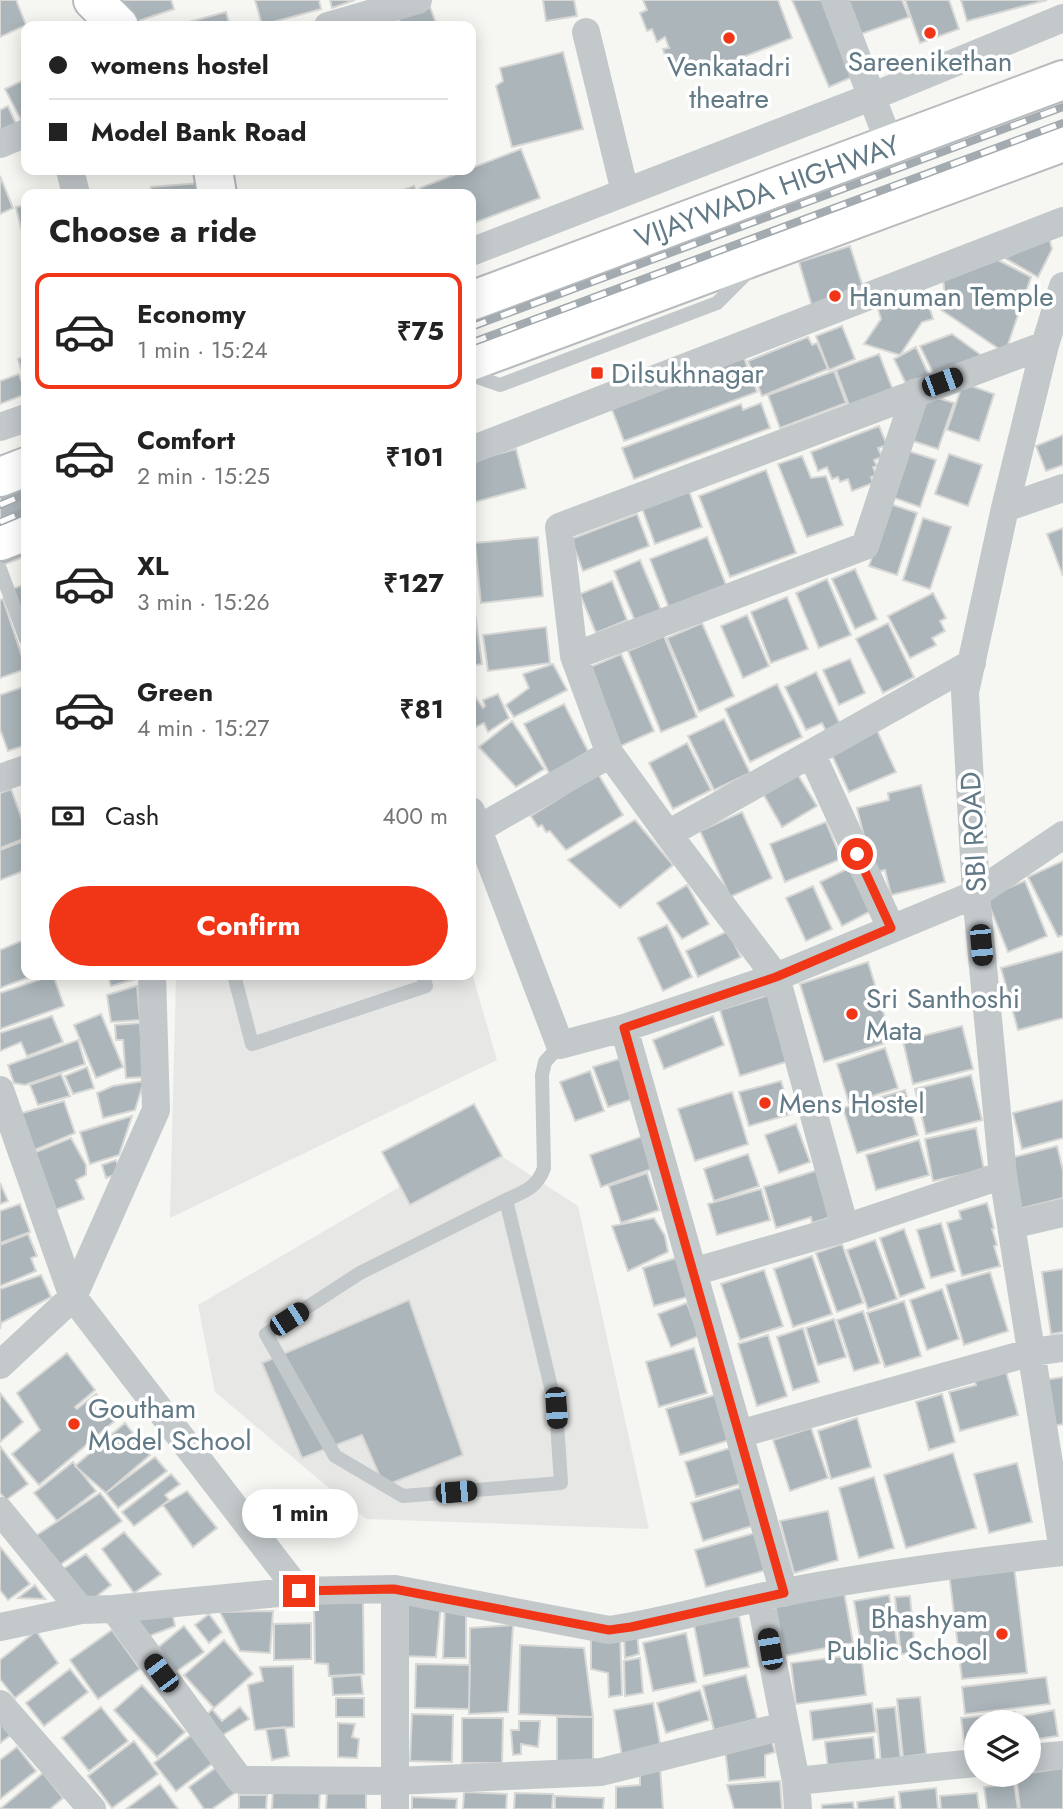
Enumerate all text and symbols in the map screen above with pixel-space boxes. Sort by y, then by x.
marker: Sareenikethan [922,25,938,41]
marker: Venkatadri theatre [721,30,737,46]
place label: Sareenikethan [848,41,1012,82]
text: womens hostel [91,46,269,84]
place label: Venkatadri theatre [667,46,791,119]
text: Model Bank Road [91,113,307,151]
street label: VIJAYWADA HIGHWAY [629,124,906,259]
text: Choose a ride [49,208,257,254]
place label: Hanuman Temple [849,276,1054,317]
marker: Hanuman Temple [827,288,843,304]
text: Economy [137,295,246,333]
icon: car [53,300,116,363]
text: ₹75 [397,312,444,350]
text: 1 min · 15:24 [137,333,268,367]
place label: Dilsukhnagar [611,353,764,394]
marker: Dilsukhnagar [589,365,605,381]
car [919,365,966,399]
text: Comfort [137,421,235,459]
icon: car [53,426,116,489]
text: ₹101 [385,438,444,476]
text: 2 min · 15:25 [137,459,270,493]
text: XL [137,547,169,585]
icon: car [53,552,116,615]
text: ₹127 [383,564,444,602]
text: 3 min · 15:26 [137,585,270,619]
text: Green [137,673,213,711]
icon: car [53,678,116,741]
text: ₹81 [400,690,444,728]
text: 4 min · 15:27 [137,711,269,745]
street label: SBI ROAD [950,771,997,893]
icon: cash [49,797,87,835]
text: Cash [105,797,159,835]
text: 400 m [382,799,448,833]
route start [841,838,873,870]
button: Confirm [49,886,448,966]
car [969,923,994,967]
place label: Sri Santhoshi Mata [866,978,1020,1051]
marker: Sri Santhoshi Mata [844,1006,860,1022]
place label: Mens Hostel [779,1083,925,1124]
marker: Mens Hostel [757,1095,773,1111]
car [266,1299,313,1339]
car [545,1386,568,1430]
place label: Goutham Model School [88,1388,252,1461]
marker: Goutham Model School [66,1416,82,1432]
car [435,1480,478,1504]
callout: 1 min [241,1490,357,1538]
text: 1 min [271,1496,329,1530]
route end [283,1575,315,1607]
place label: Bhashyam Public School [827,1598,988,1671]
car [757,1626,784,1672]
marker: Bhashyam Public School [994,1626,1010,1642]
car [140,1650,183,1696]
map controls [964,1710,1041,1787]
button: layers [964,1710,1041,1787]

